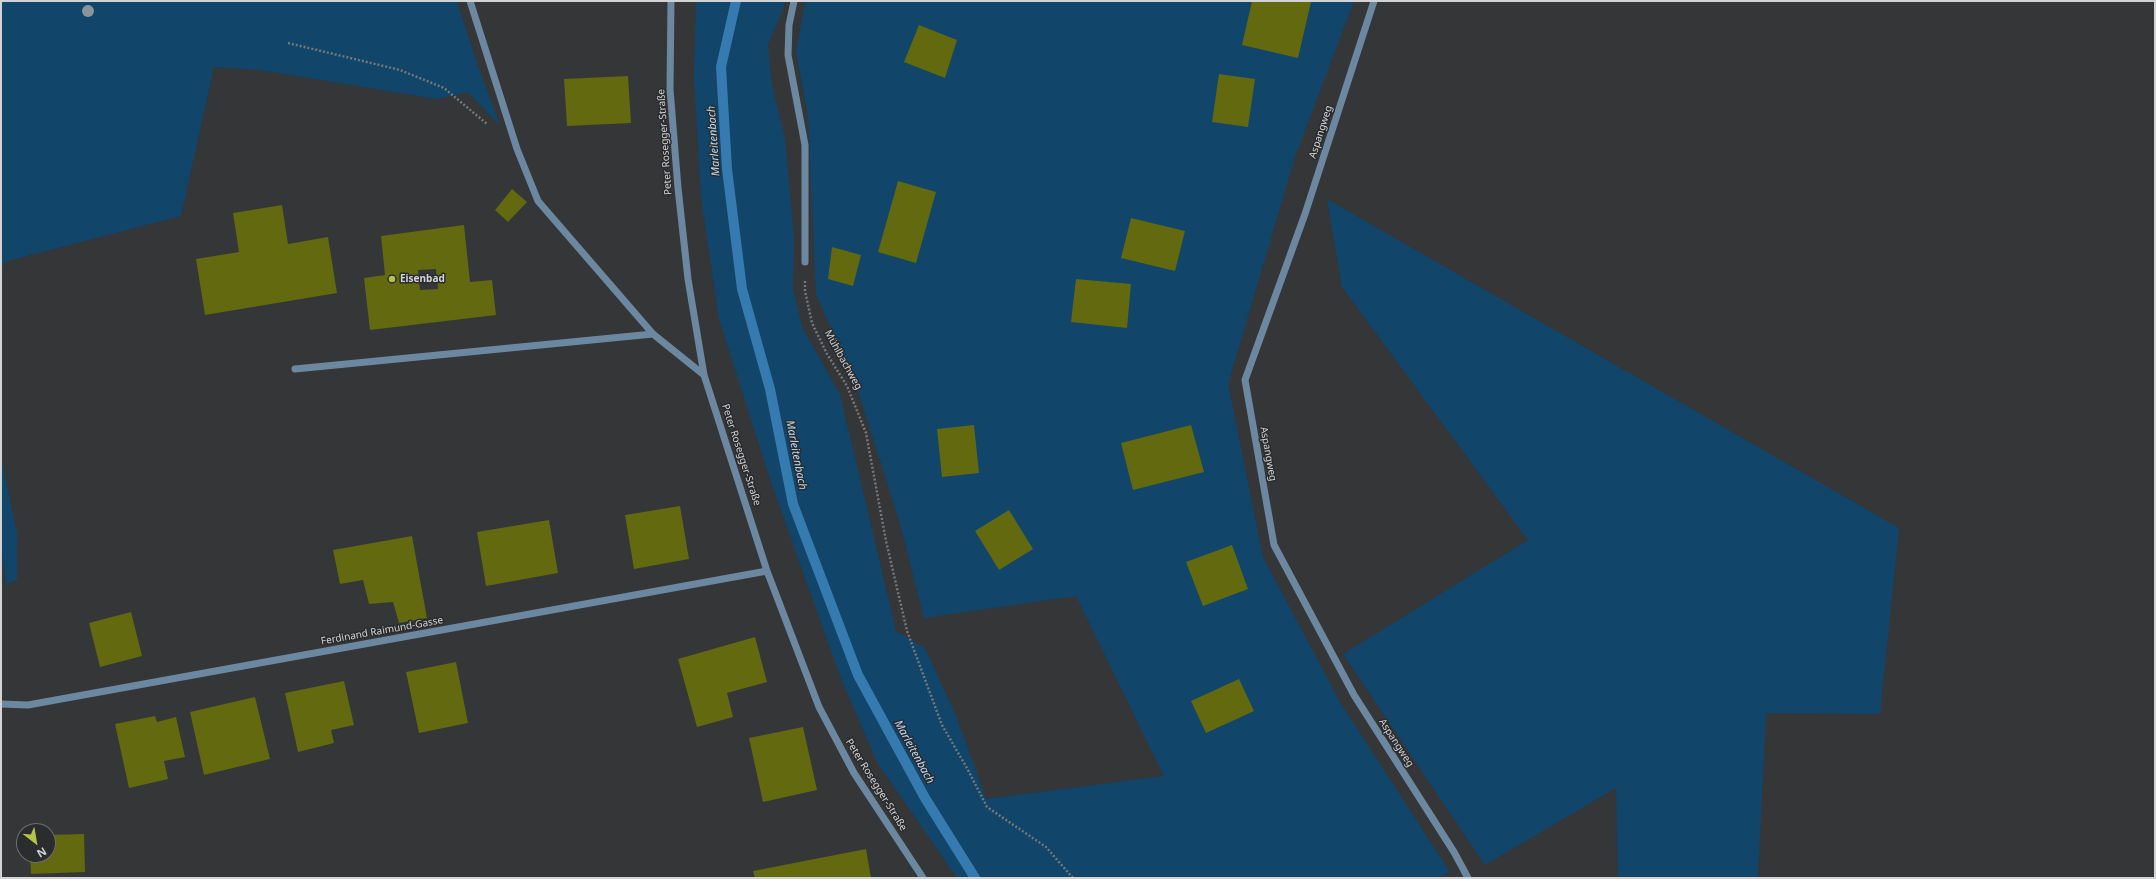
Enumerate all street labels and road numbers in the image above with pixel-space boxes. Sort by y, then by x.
street label: Peter Rosegger-Straße [655,89,675,195]
street label: Aspangweg [1307,104,1335,160]
street label: Mühlbachweg [822,328,864,392]
street label: Peter Rosegger-Straße [719,403,763,507]
street label: Aspangweg [1257,426,1279,482]
street label: Ferdinand Raimund-Gasse [320,614,444,648]
street label: Aspangweg [1376,717,1416,769]
street label: Peter Rosegger-Straße [843,737,909,833]

